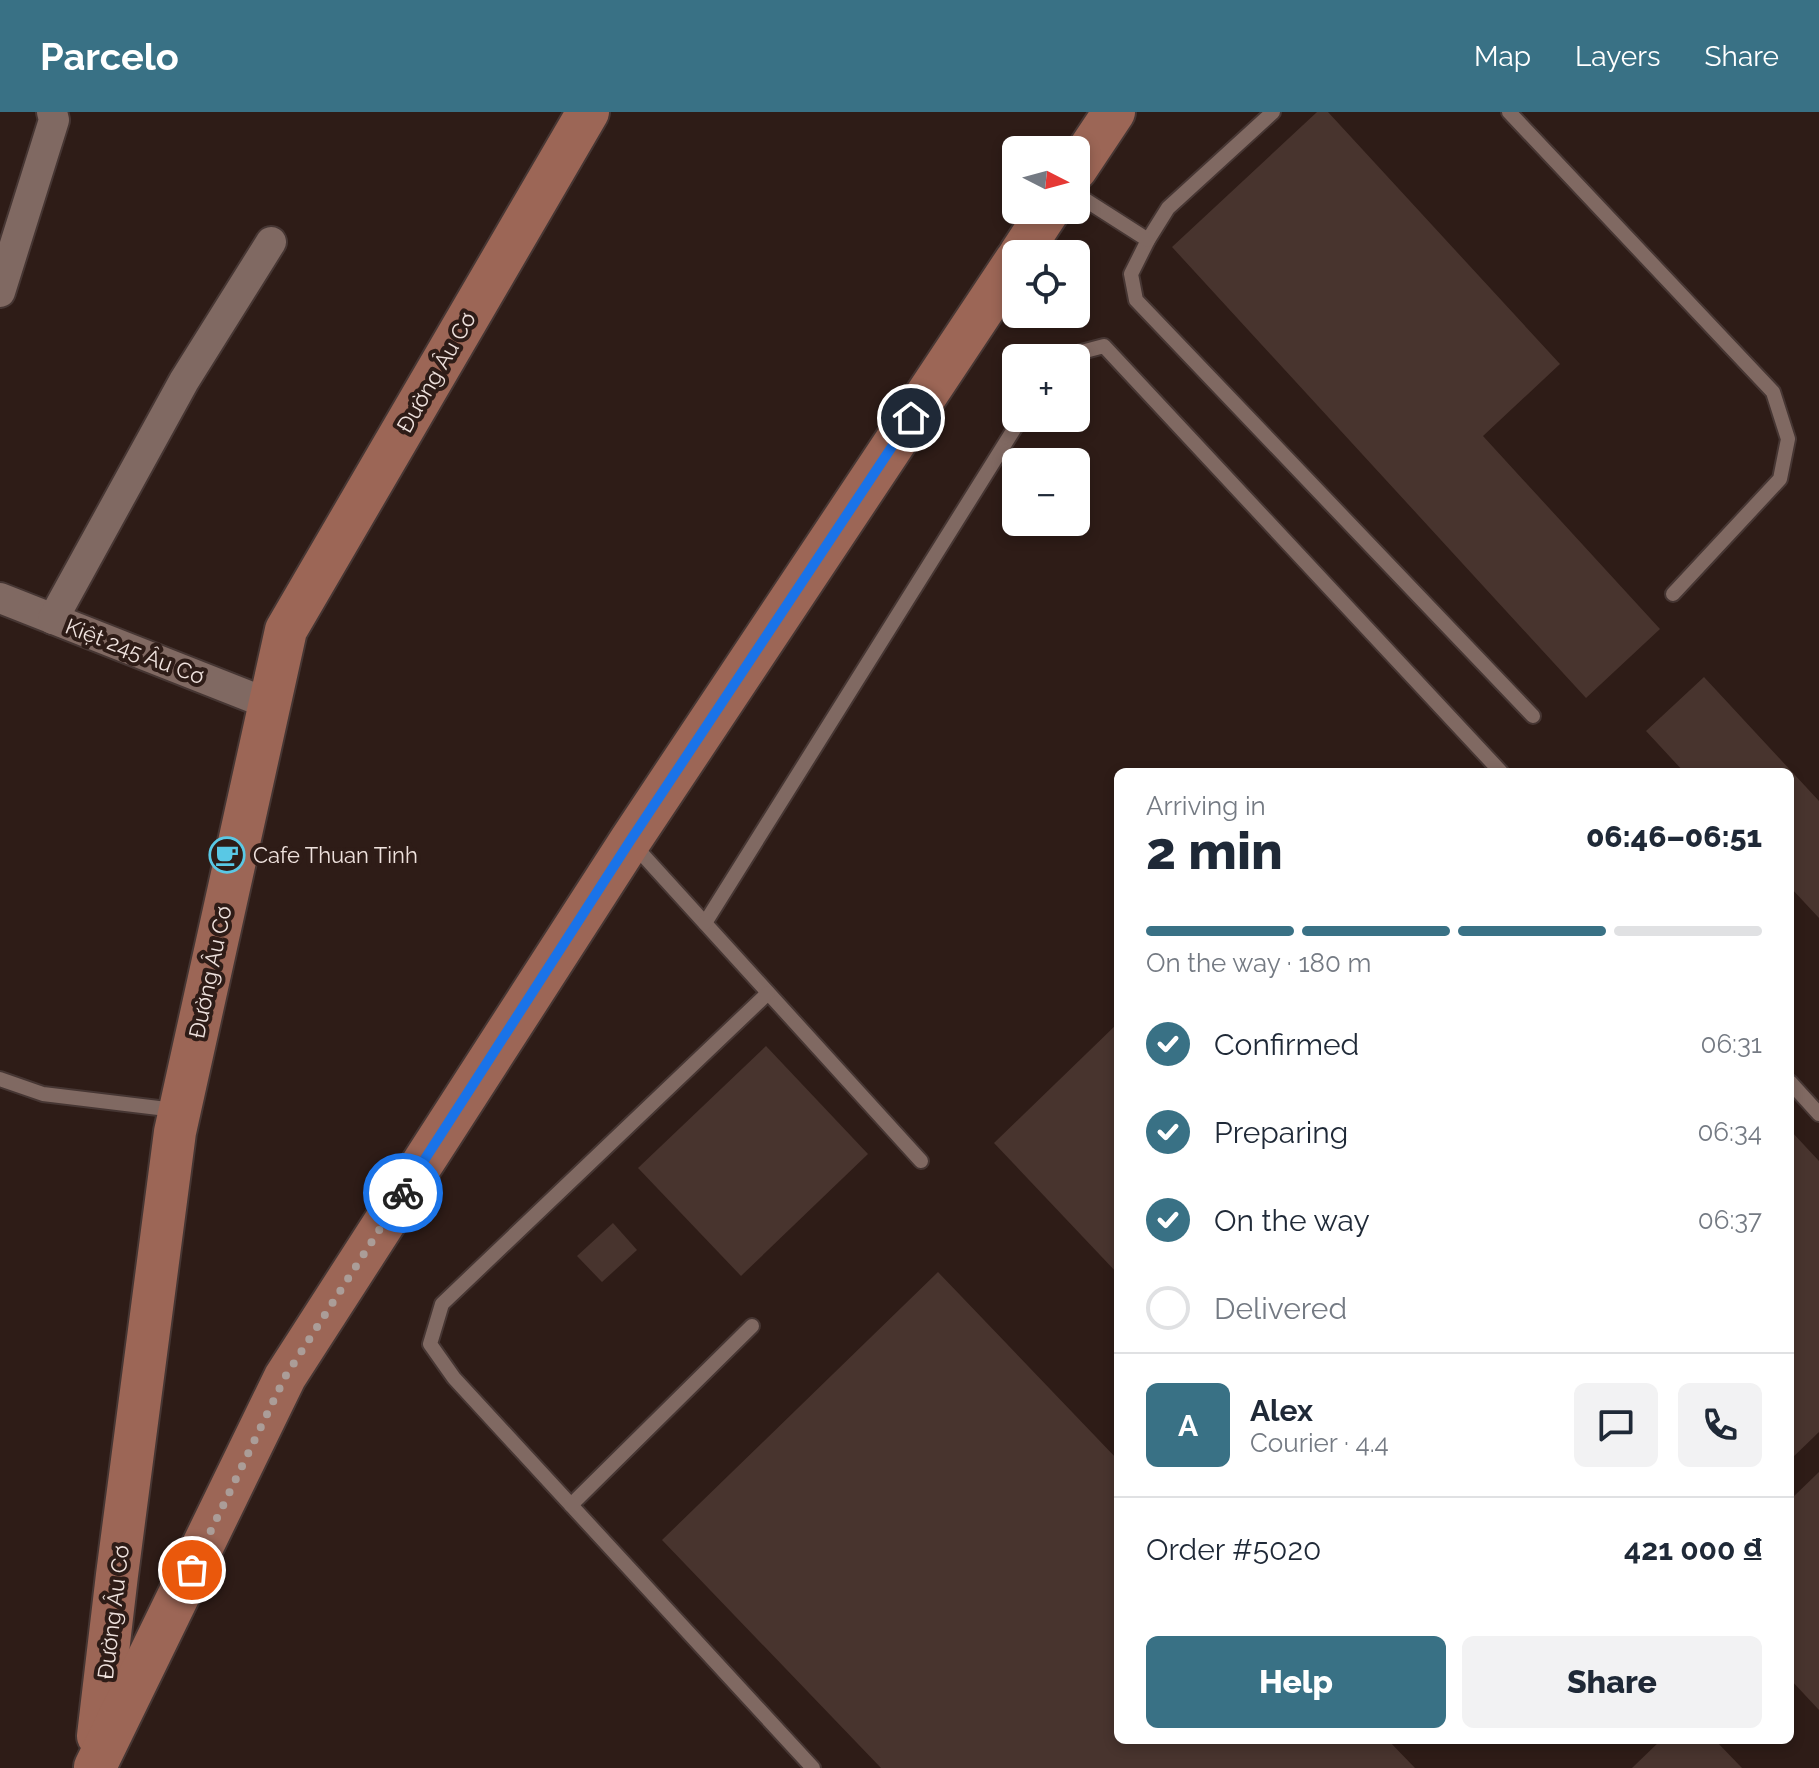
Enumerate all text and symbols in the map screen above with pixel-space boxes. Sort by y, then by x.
text: Parcelo [40,34,179,79]
text: Map [1474,40,1531,73]
text: Layers [1575,40,1661,73]
text: Share [1705,40,1779,73]
north arrow [1002,136,1090,224]
map controls [1002,136,1090,536]
button: locate [1002,240,1090,328]
street label: Đường Âu Cơ [391,307,481,437]
button: + [1002,344,1090,432]
pin [877,384,945,452]
icon: home [889,396,933,440]
button: − [1002,448,1090,536]
street label: Kiệt 245 Âu Cơ [62,613,208,689]
text: Arriving in [1146,791,1266,821]
text: 06:46–06:51 [1586,819,1762,854]
text: 2 min [1146,820,1283,881]
cafe icon: Cafe Thuan Tinh [208,836,246,874]
place label: Cafe Thuan Tinh [253,842,418,868]
street label: Đường Âu Cơ [183,903,237,1041]
text: On the way · 180 m [1146,948,1371,978]
icon: check [1146,1022,1190,1066]
text: Confirmed [1214,1027,1359,1062]
text: 06:31 [1701,1029,1762,1059]
icon: check [1146,1110,1190,1154]
text: Preparing [1214,1115,1348,1150]
text: 06:34 [1697,1117,1762,1147]
courier [363,1153,443,1233]
icon: bike [381,1171,425,1215]
icon: check [1146,1198,1190,1242]
text: On the way [1214,1203,1370,1238]
text: 06:37 [1698,1205,1762,1235]
text: Delivered [1214,1291,1347,1326]
button: chat [1574,1383,1658,1467]
button: phone [1678,1383,1762,1467]
text: Alex [1250,1393,1313,1428]
text: A [1178,1408,1198,1443]
text: Courier · 4.4 [1250,1428,1389,1458]
text: Order #5020 [1146,1532,1321,1567]
text: 421 000 ₫ [1624,1532,1762,1567]
pin [158,1536,226,1604]
street label: Đường Âu Cơ [92,1543,134,1681]
icon: bag [170,1548,214,1592]
button: Help [1146,1636,1446,1728]
button: Share [1462,1636,1762,1728]

